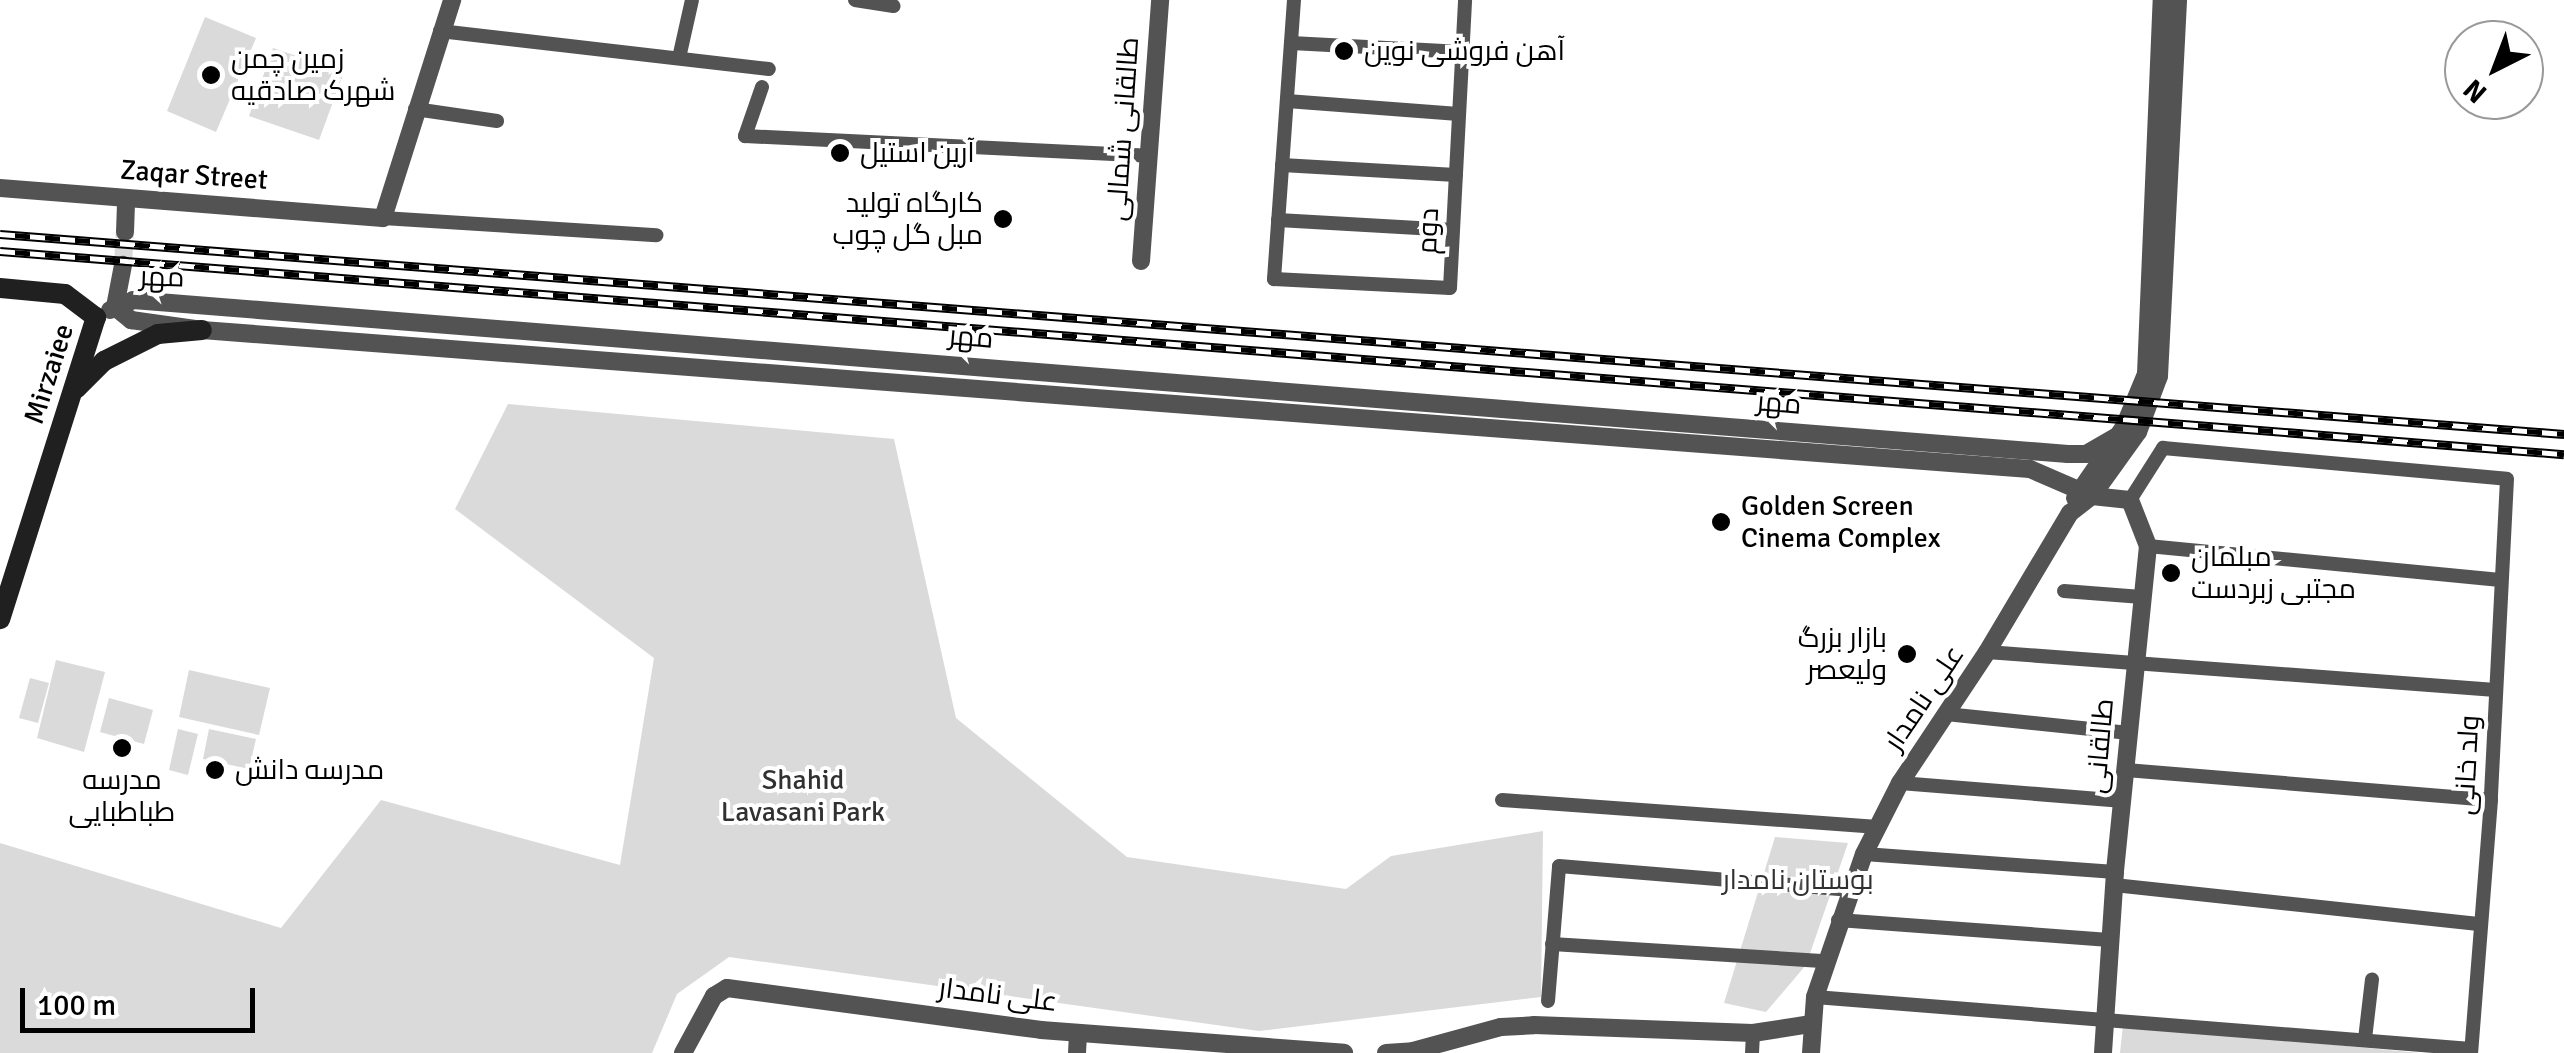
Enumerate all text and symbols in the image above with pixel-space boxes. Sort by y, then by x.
north arrow [2444,20,2544,120]
place label: آهن فروشی نوین [1364,34,1565,68]
street label: طالقانی شمالی [1100,36,1146,222]
marker: آهن فروشی نوین [1333,40,1355,62]
place label: زمین چمن شهرک صادقیه [231,42,395,108]
marker: زمین چمن شهرک صادقیه [200,64,222,86]
text: N [2457,72,2494,110]
place label: آرین استیل [860,136,975,170]
marker: آرین استیل [829,142,851,164]
street label: Zaqar Street [119,153,269,197]
place label: کارگاه تولید مبل گل چوب [833,186,983,252]
street label: دوم [1410,207,1446,255]
marker: کارگاه تولید مبل گل چوب [992,208,1014,230]
street label: مهر [139,259,185,295]
street label: مهر [947,318,995,356]
street label: Mirzaiee [17,320,81,428]
street label: مهر [1755,384,1803,422]
place label: Golden Screen Cinema Complex [1741,489,1941,555]
marker: Golden Screen Cinema Complex [1710,511,1732,533]
place label: مبلمان مجتبی زبردست [2191,540,2356,606]
marker: مبلمان مجتبی زبردست [2160,562,2182,584]
place label: بازار بزرگ ولیعصر [1798,621,1887,687]
street label: علی نامدار [1877,639,1971,757]
marker: بازار بزرگ ولیعصر [1896,643,1918,665]
street label: طالقانی [2079,697,2121,795]
street label: ولد خانی [2448,714,2486,816]
marker: مدرسه طباطبایی [111,737,133,759]
place label: مدرسه دانش [235,753,384,787]
marker: مدرسه دانش [204,759,226,781]
place label: مدرسه طباطبایی [69,763,175,829]
park label: Shahid Lavasani Park [721,763,885,829]
park label: بوستان نامدار [1722,863,1874,897]
scale bar [25,968,260,1030]
street label: علی نامدار [937,971,1059,1019]
text: 100 m [37,987,116,1024]

